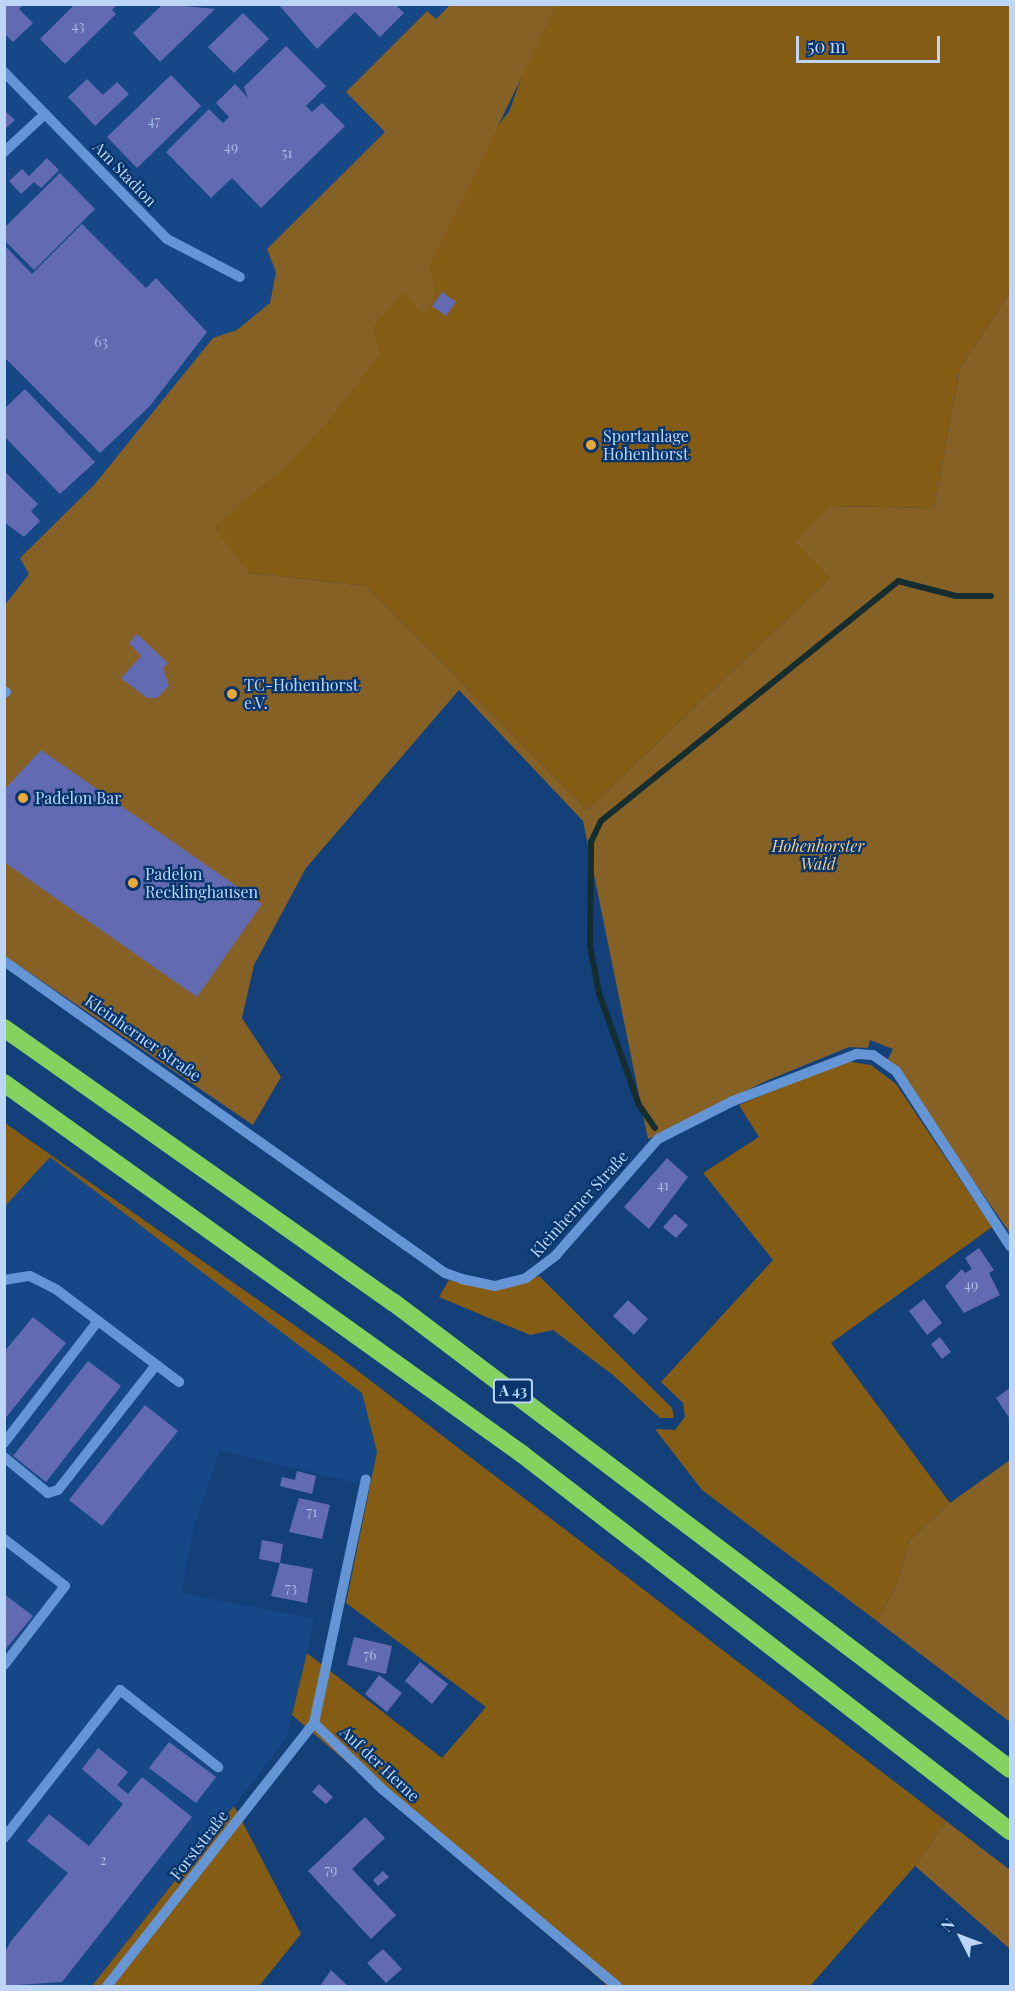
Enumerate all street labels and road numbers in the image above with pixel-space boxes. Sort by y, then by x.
street label: Am Stadion [89,138,161,210]
street label: Kleinherner Straße [81,991,205,1085]
street label: Kleinherner Straße [526,1147,632,1261]
road number: A 43 [492,1379,534,1403]
street label: Auf der Herne [336,1722,424,1806]
street label: Forststraße [166,1806,232,1884]

